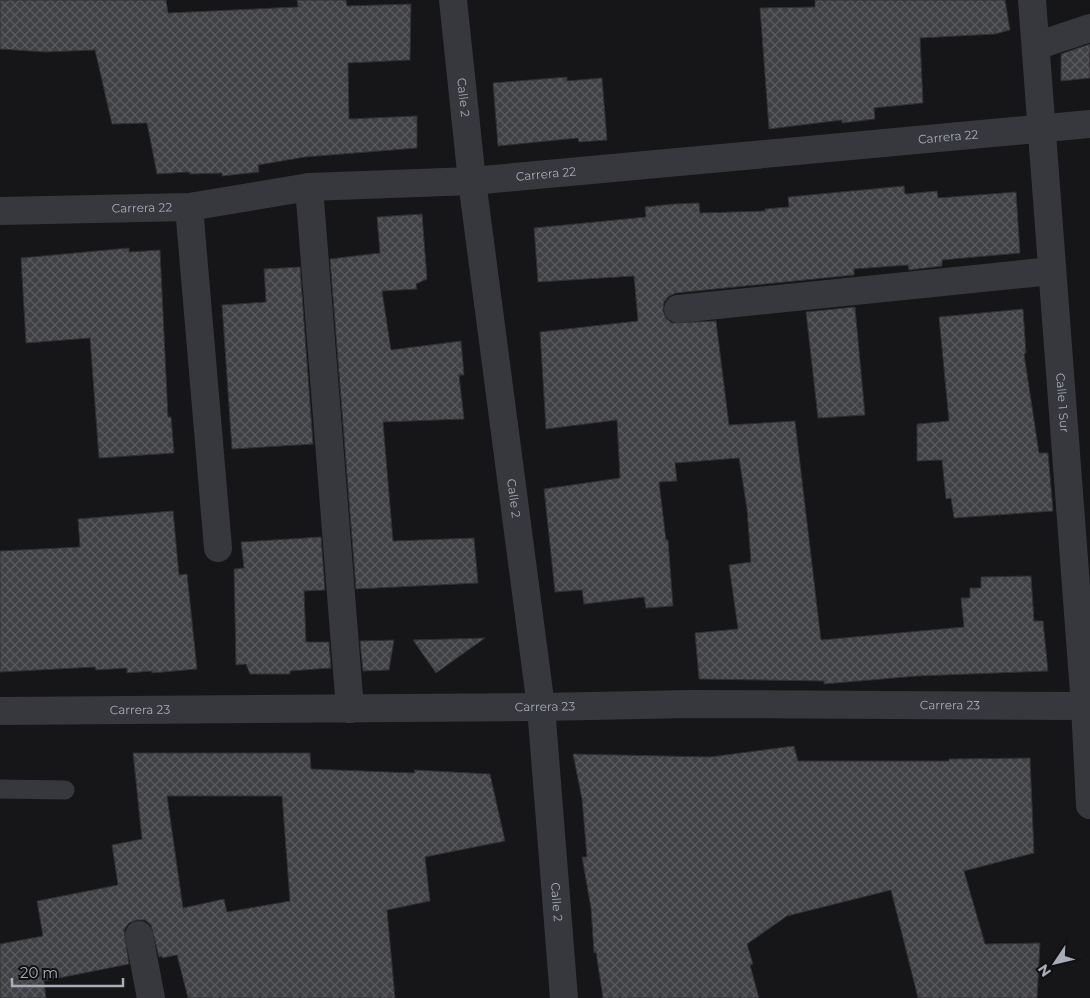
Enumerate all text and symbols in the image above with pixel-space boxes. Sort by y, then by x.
street label: Calle 2 [454,77,473,118]
street label: Carrera 22 [917,126,979,147]
street label: Carrera 22 [515,163,577,184]
street label: Carrera 22 [112,199,172,216]
street label: Calle 1 Sur [1053,372,1072,434]
street label: Calle 2 [504,478,524,519]
street label: Carrera 23 [920,697,980,712]
street label: Carrera 23 [515,698,576,714]
street label: Carrera 23 [110,702,170,717]
street label: Calle 2 [548,882,566,922]
north arrow [1030,938,1080,988]
scale bar [12,956,124,988]
text: N [1034,961,1055,980]
text: 20 m [20,963,58,982]

